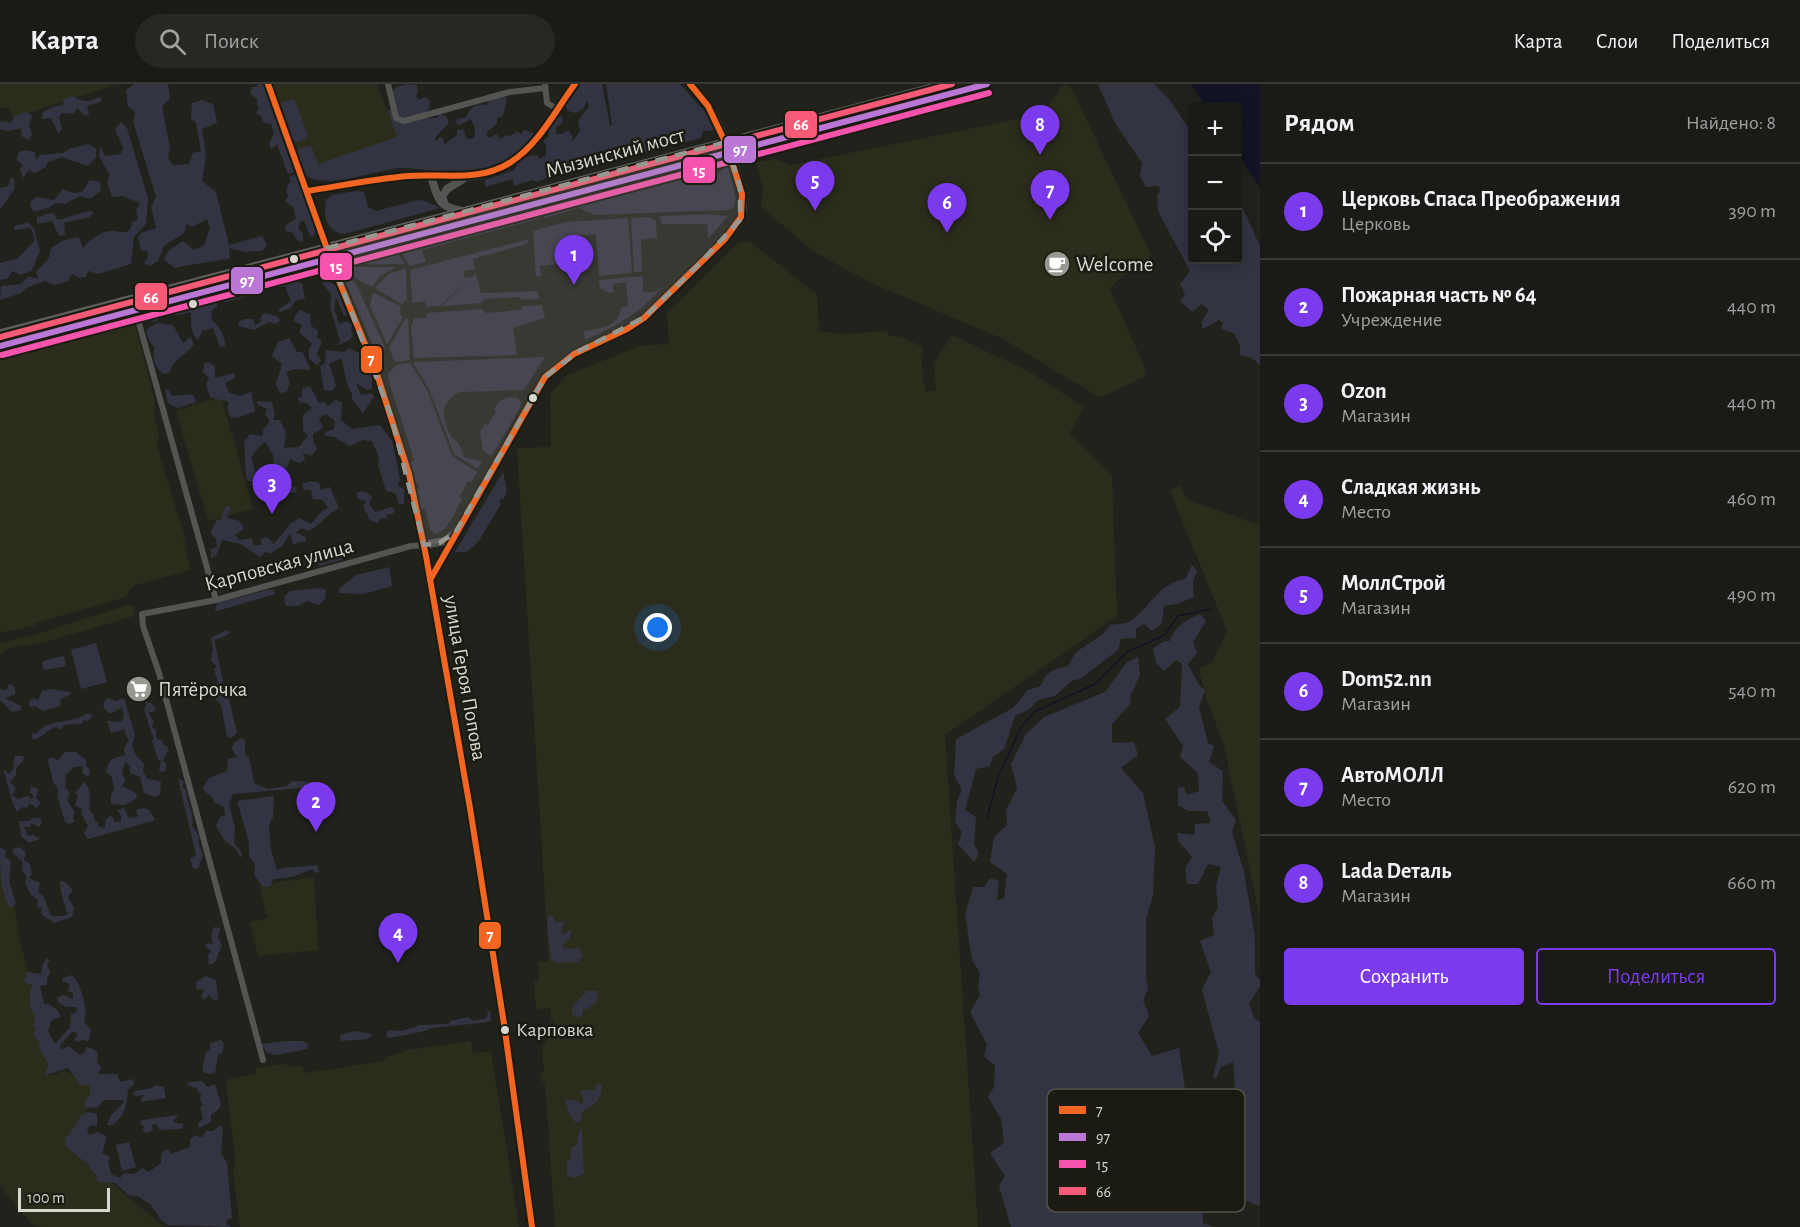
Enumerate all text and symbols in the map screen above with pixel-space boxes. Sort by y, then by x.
search box [135,14,555,68]
icon: search [156,25,189,58]
text: Карта [30,27,99,55]
text: Поиск [204,30,259,52]
text: Карта [1513,31,1563,52]
text: Слои [1596,31,1638,52]
text: Поделиться [1671,31,1770,52]
map controls [1188,102,1242,264]
button: + [1188,102,1242,156]
pin: 8 [1020,106,1060,155]
line badge: 66 [784,110,818,139]
text: Рядом [1284,110,1355,136]
text: Найдено: 8 [1686,113,1776,133]
text: 66 [793,117,809,133]
street label: Мызинский мост [543,124,687,182]
line badge: 97 [723,135,757,164]
text: 97 [733,142,747,158]
line badge: 15 [682,156,716,184]
button: − [1188,156,1242,210]
pin: 5 [796,162,834,211]
text: 15 [693,163,705,179]
pin: 7 [1030,170,1070,220]
pin: 6 [928,184,966,233]
text: Церковь Спаса Преображения [1341,188,1621,210]
text: 1 [1300,201,1307,221]
text: 390 m [1729,201,1776,221]
button: locate [1188,210,1242,264]
text: Церковь [1341,214,1410,234]
pin: 1 [554,236,594,285]
cafe icon: Welcome [1042,249,1072,279]
line badge: 15 [319,252,353,281]
unlabelled marker [288,253,300,265]
place label: Welcome [1076,254,1153,275]
text: 15 [330,259,342,275]
line badge: 97 [230,266,264,295]
text: 97 [240,273,254,289]
line badge: 66 [134,282,168,311]
text: Пожарная часть № 64 [1341,284,1537,306]
text: 66 [143,290,159,306]
text: 2 [1299,297,1308,317]
text: 440 m [1727,297,1776,317]
unlabelled marker [187,298,199,310]
text: Учреждение [1341,310,1442,330]
line badge: 7 [360,345,383,374]
text: 7 [368,352,375,368]
text: Ozon [1341,380,1387,402]
unlabelled marker [527,392,539,404]
text: 3 [1299,393,1308,413]
text: 440 m [1727,393,1776,413]
text: Магазин [1341,406,1411,426]
pin: 3 [252,464,292,514]
text: Сладкая жизнь [1341,476,1480,498]
text: 4 [1298,489,1309,509]
text: 460 m [1727,489,1776,509]
text: Место [1341,502,1391,522]
street label: Карповская улица [202,535,356,595]
text: МоллСтрой [1341,572,1446,594]
text: 5 [1299,585,1308,605]
text: 490 m [1727,585,1776,605]
street label: улица Героя Попова [440,593,490,763]
text: Магазин [1341,598,1411,618]
your location [643,613,672,642]
text: Dom52.nn [1341,668,1432,690]
supermarket icon: Пятёрочка [124,674,154,704]
place label: Пятёрочка [158,679,248,700]
text: 6 [1299,681,1308,701]
text: 540 m [1728,681,1776,701]
text: Магазин [1341,694,1411,714]
text: АвтоМОЛЛ [1341,764,1444,786]
text: 7 [1299,777,1308,797]
text: 620 m [1728,777,1776,797]
pin: 2 [296,782,336,832]
text: Место [1341,790,1391,810]
text: Lada Dеталь [1341,860,1452,882]
text: 8 [1299,873,1308,893]
text: 660 m [1727,873,1776,893]
text: Магазин [1341,886,1411,906]
pin: 4 [378,914,418,963]
line badge: 7 [478,921,502,950]
text: 7 [487,928,494,944]
button: Сохранить [1284,948,1524,1005]
button: Поделиться [1536,948,1776,1005]
place label: Карповка [516,1020,593,1040]
marker: Карповка [499,1024,511,1036]
legend [1047,1089,1245,1212]
text: 7 [1096,1103,1103,1119]
text: 97 [1096,1130,1111,1146]
text: 15 [1096,1157,1108,1173]
text: 66 [1096,1184,1111,1200]
scale bar [18,1185,110,1212]
text: 100 m [27,1190,65,1206]

